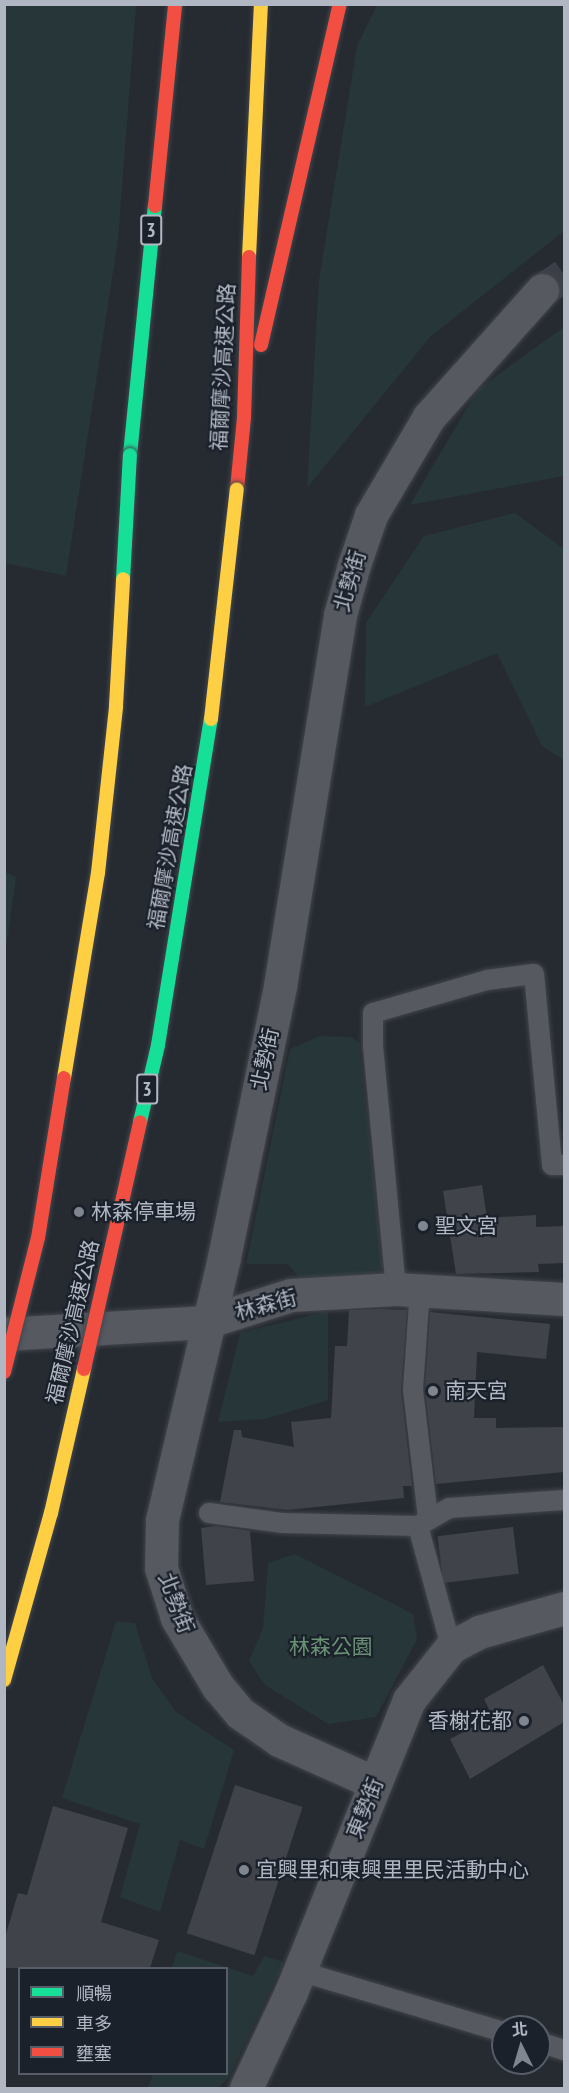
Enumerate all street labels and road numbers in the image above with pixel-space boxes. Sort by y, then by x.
road number: 3 [139,213,163,247]
street label: 福爾摩沙高速公路 [206,282,240,452]
street label: 北勢街 [329,547,371,615]
street label: 福爾摩沙高速公路 [143,762,197,932]
street label: 北勢街 [246,1026,284,1092]
road number: 3 [135,1072,159,1106]
street label: 福爾摩沙高速公路 [42,1237,104,1407]
street label: 林森街 [232,1285,300,1325]
street label: 北勢街 [153,1569,199,1637]
street label: 東勢街 [342,1774,388,1842]

